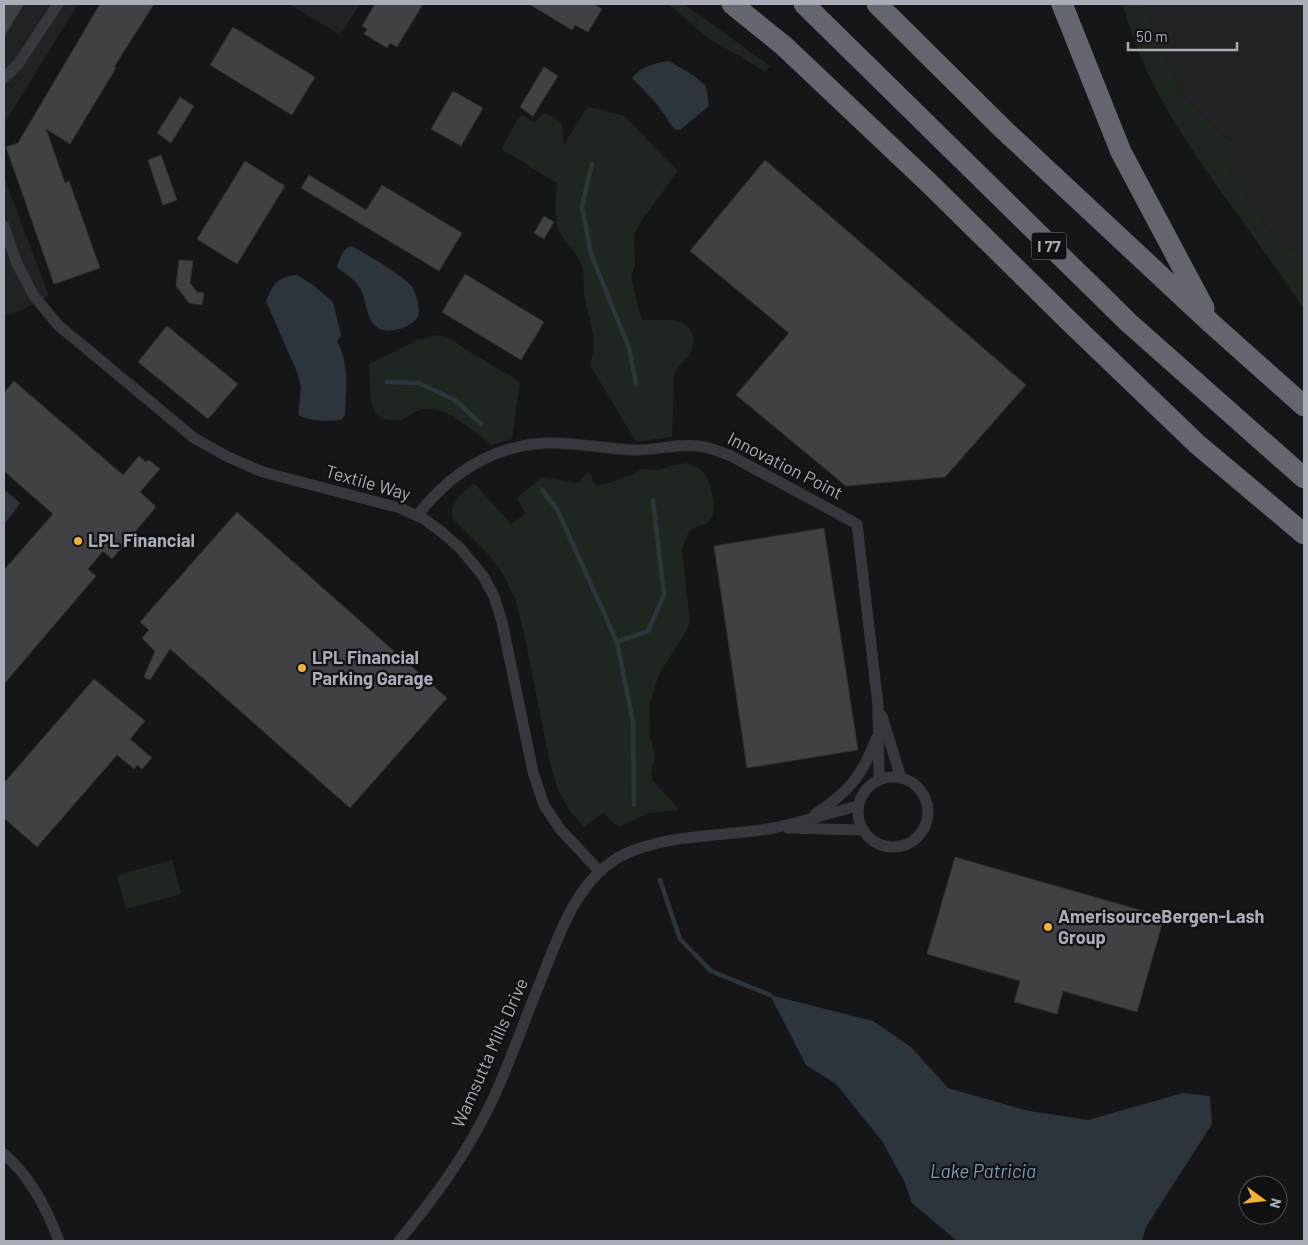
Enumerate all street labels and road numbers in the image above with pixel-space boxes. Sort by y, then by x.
road number: I 77 [1032,232,1066,260]
street label: Innovation Point [724,427,847,504]
street label: Textile Way [323,459,413,505]
street label: Wamsutta Mills Drive [446,974,532,1131]

